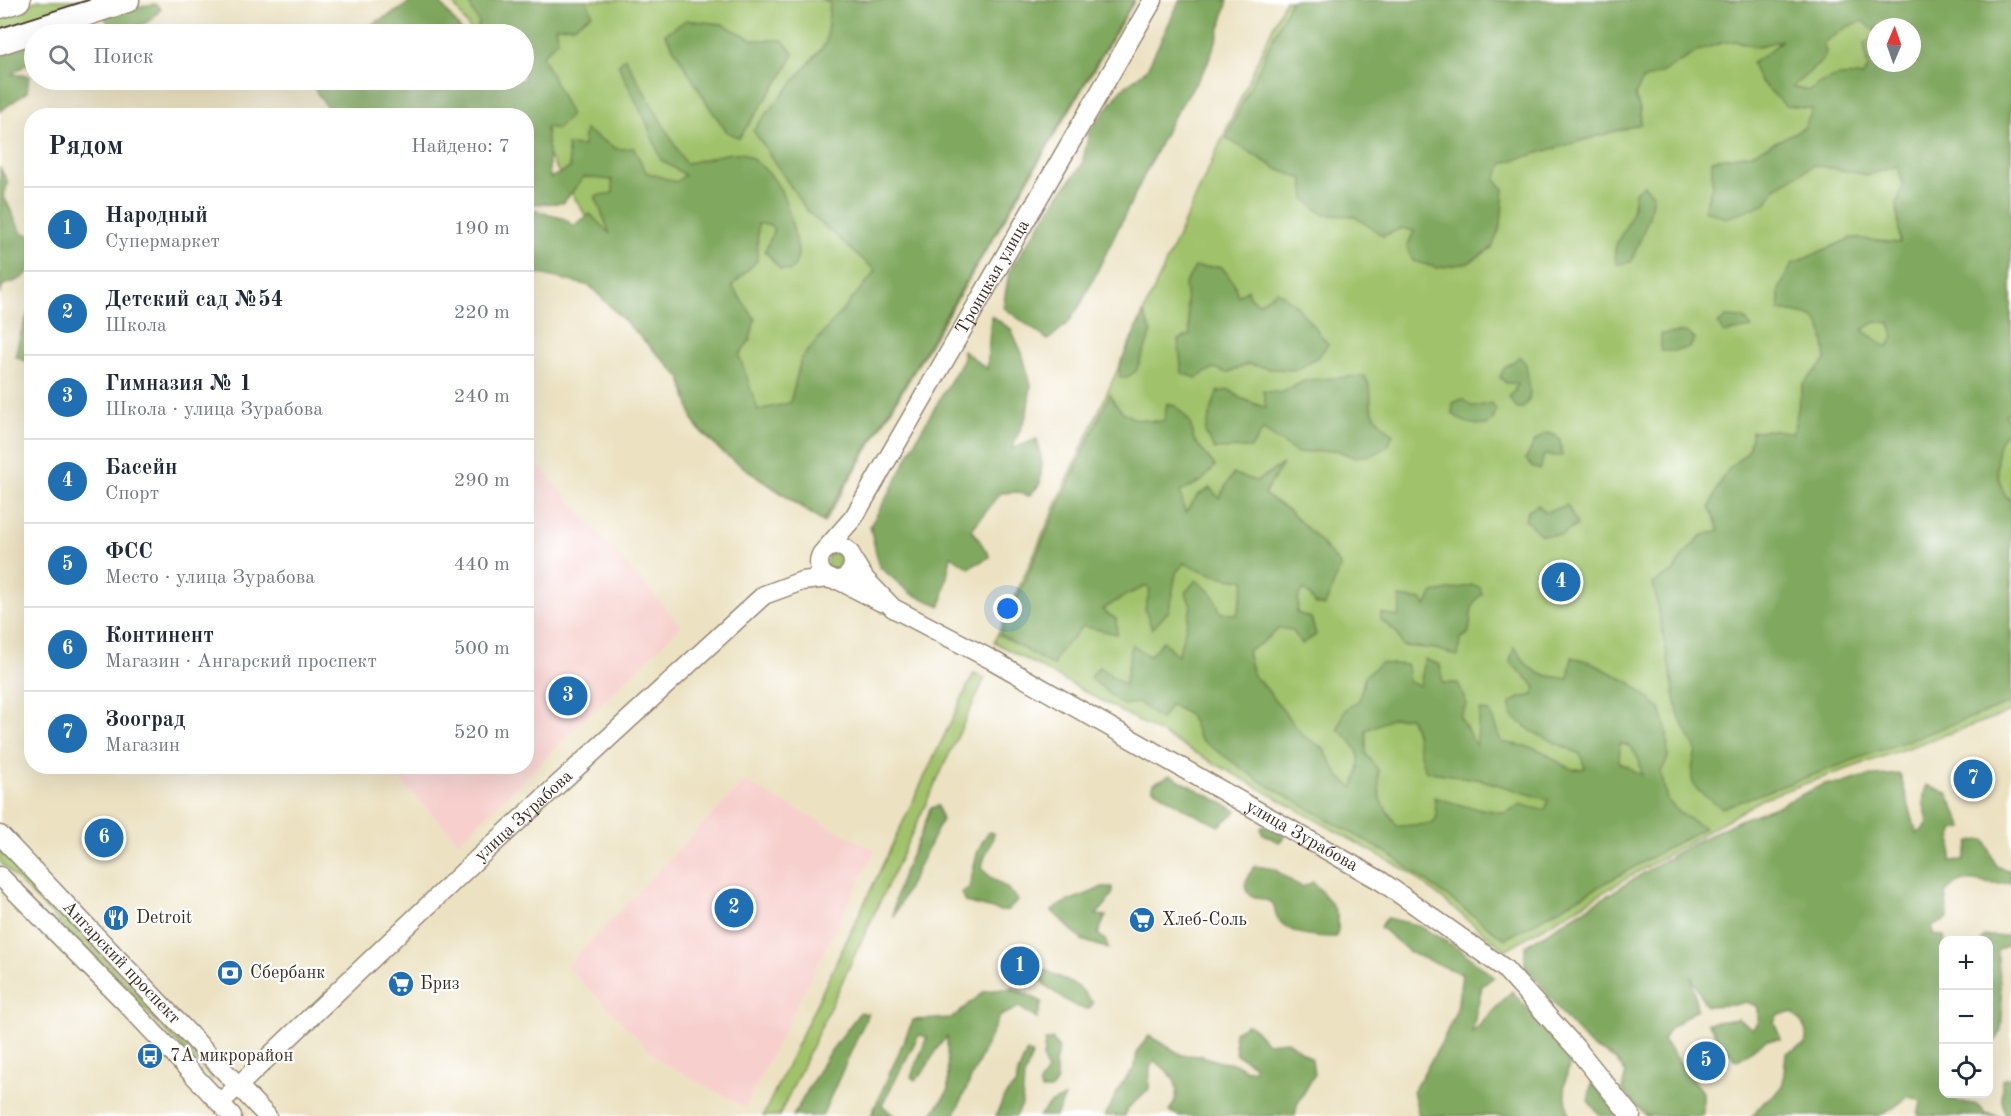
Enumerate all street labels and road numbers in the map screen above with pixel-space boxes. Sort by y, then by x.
street label: Троицкая улица [953,217,1033,338]
street label: улица Зурабова [472,767,576,865]
street label: улица Зурабова [1243,797,1361,875]
street label: Ангарский проспект [59,898,184,1028]

